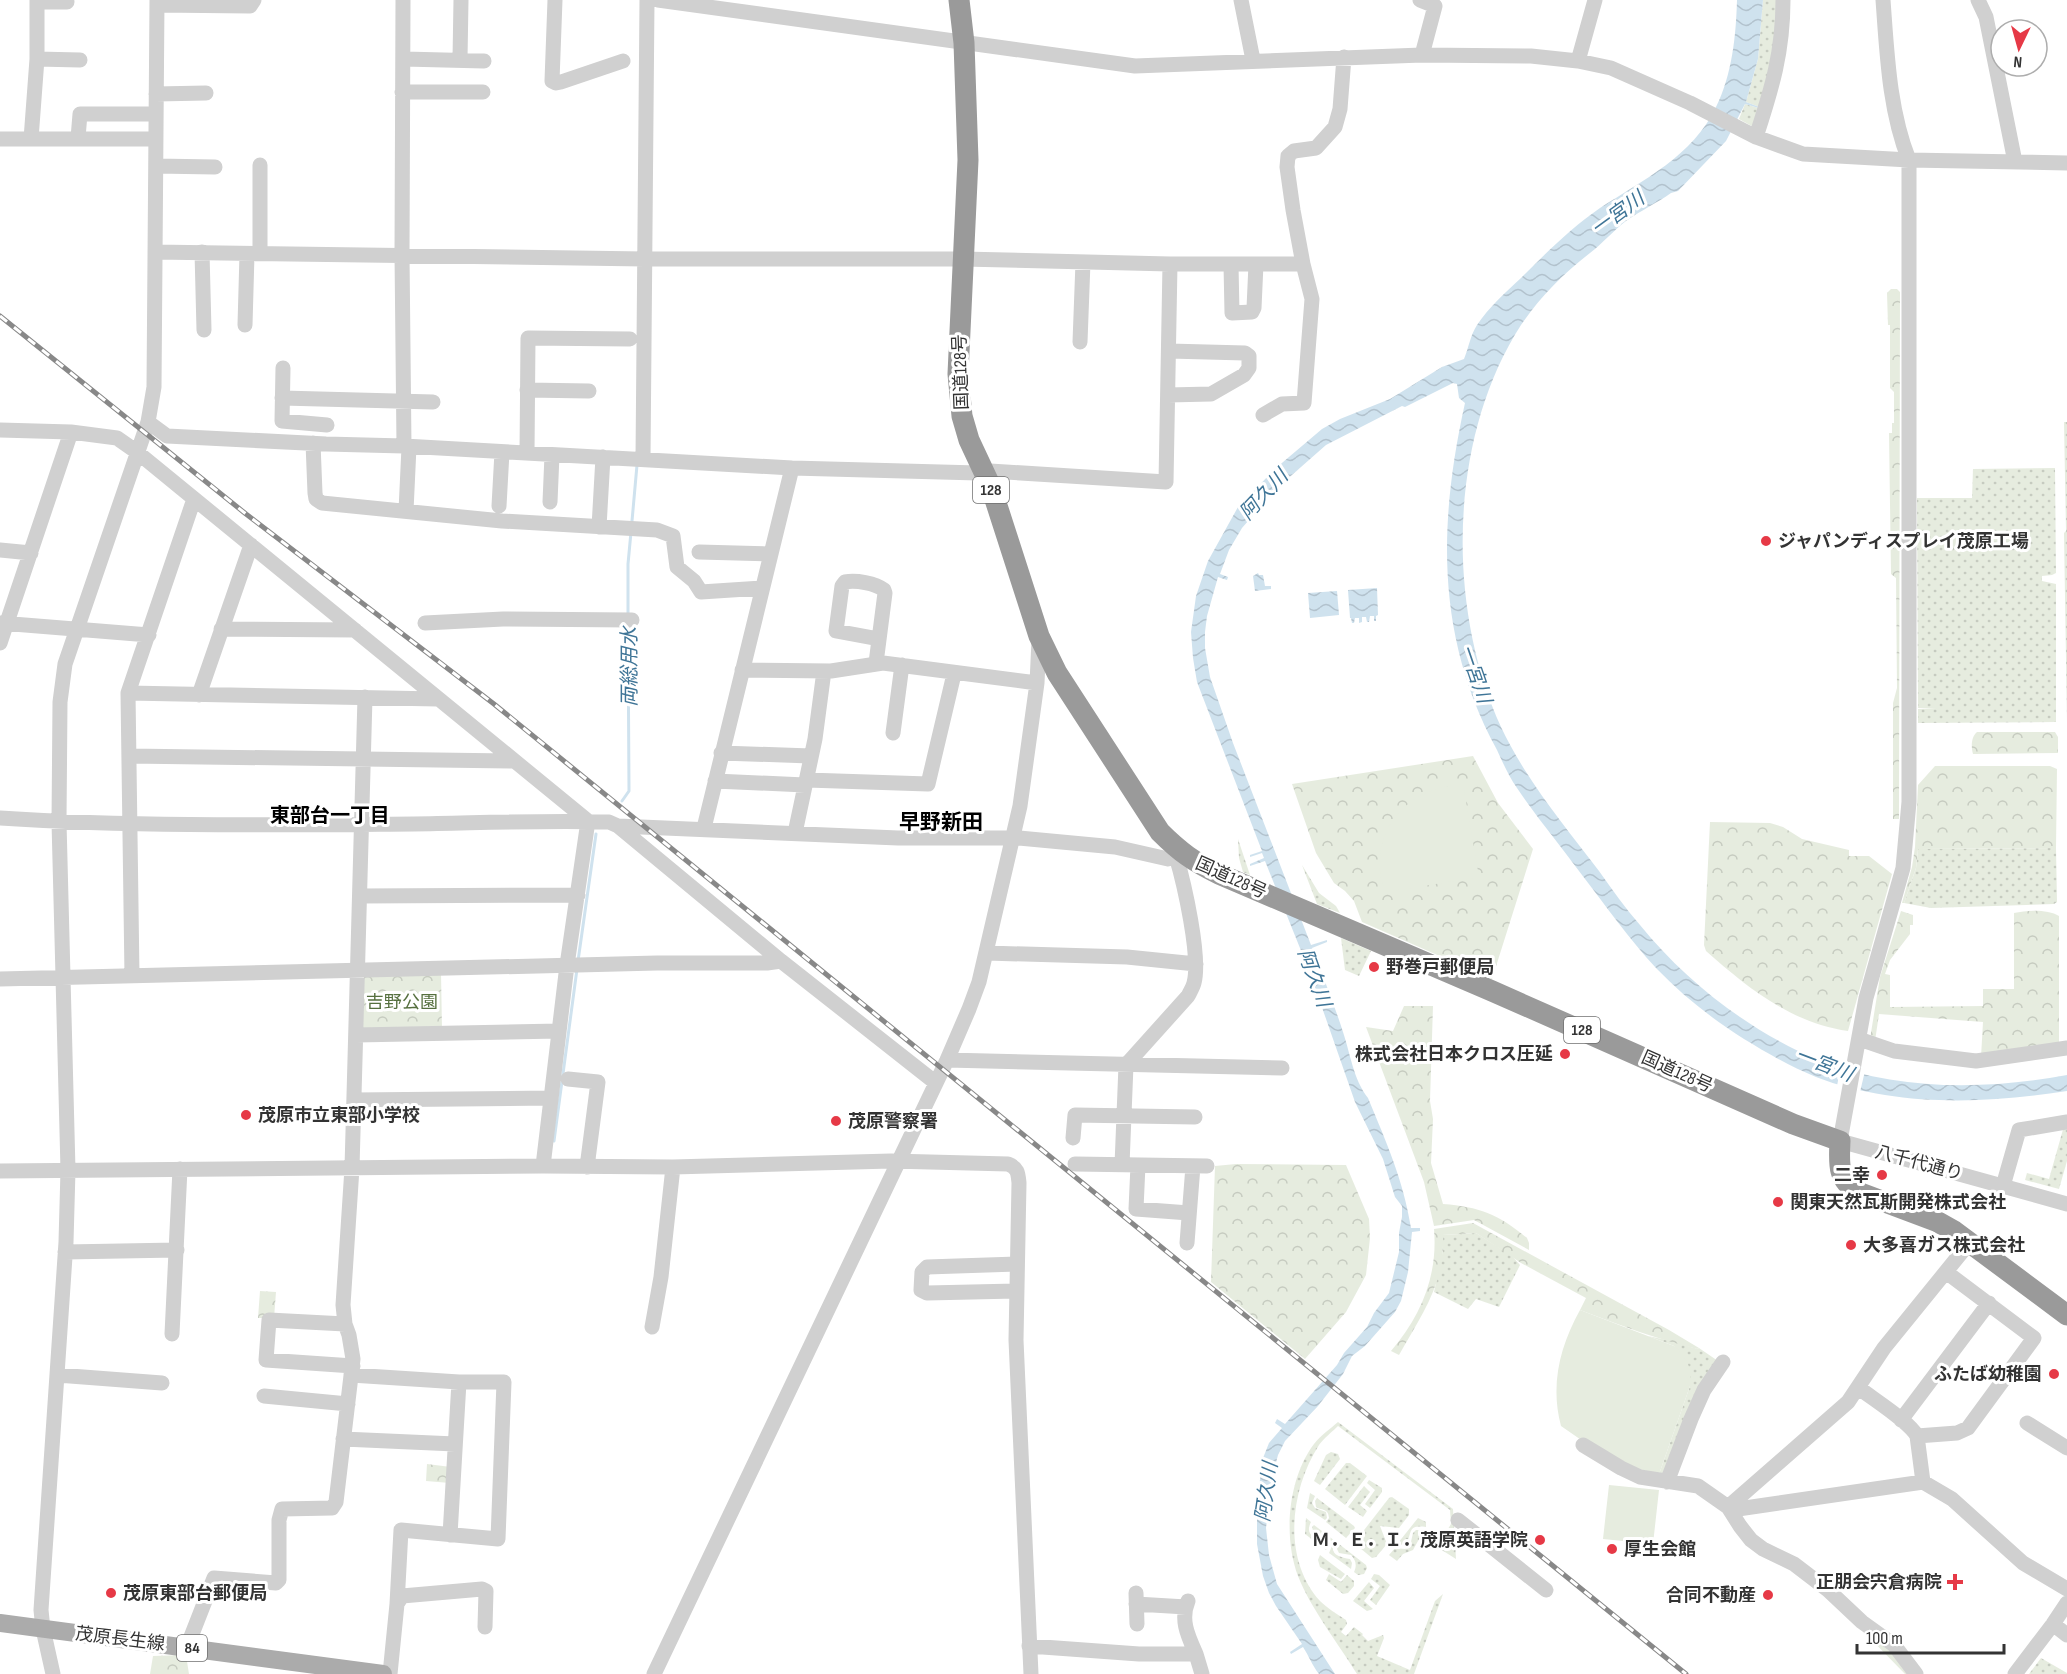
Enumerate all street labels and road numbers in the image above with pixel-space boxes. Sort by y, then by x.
street label: 国道128号 [949,334,973,410]
road number: 128 [973,477,1009,503]
street label: 国道128号 [1192,853,1270,903]
road number: 128 [1564,1017,1600,1043]
street label: 国道128号 [1638,1047,1716,1097]
street label: 八千代通り [1873,1141,1965,1185]
street label: 茂原長生線 [74,1623,166,1655]
road number: 84 [177,1635,207,1661]

